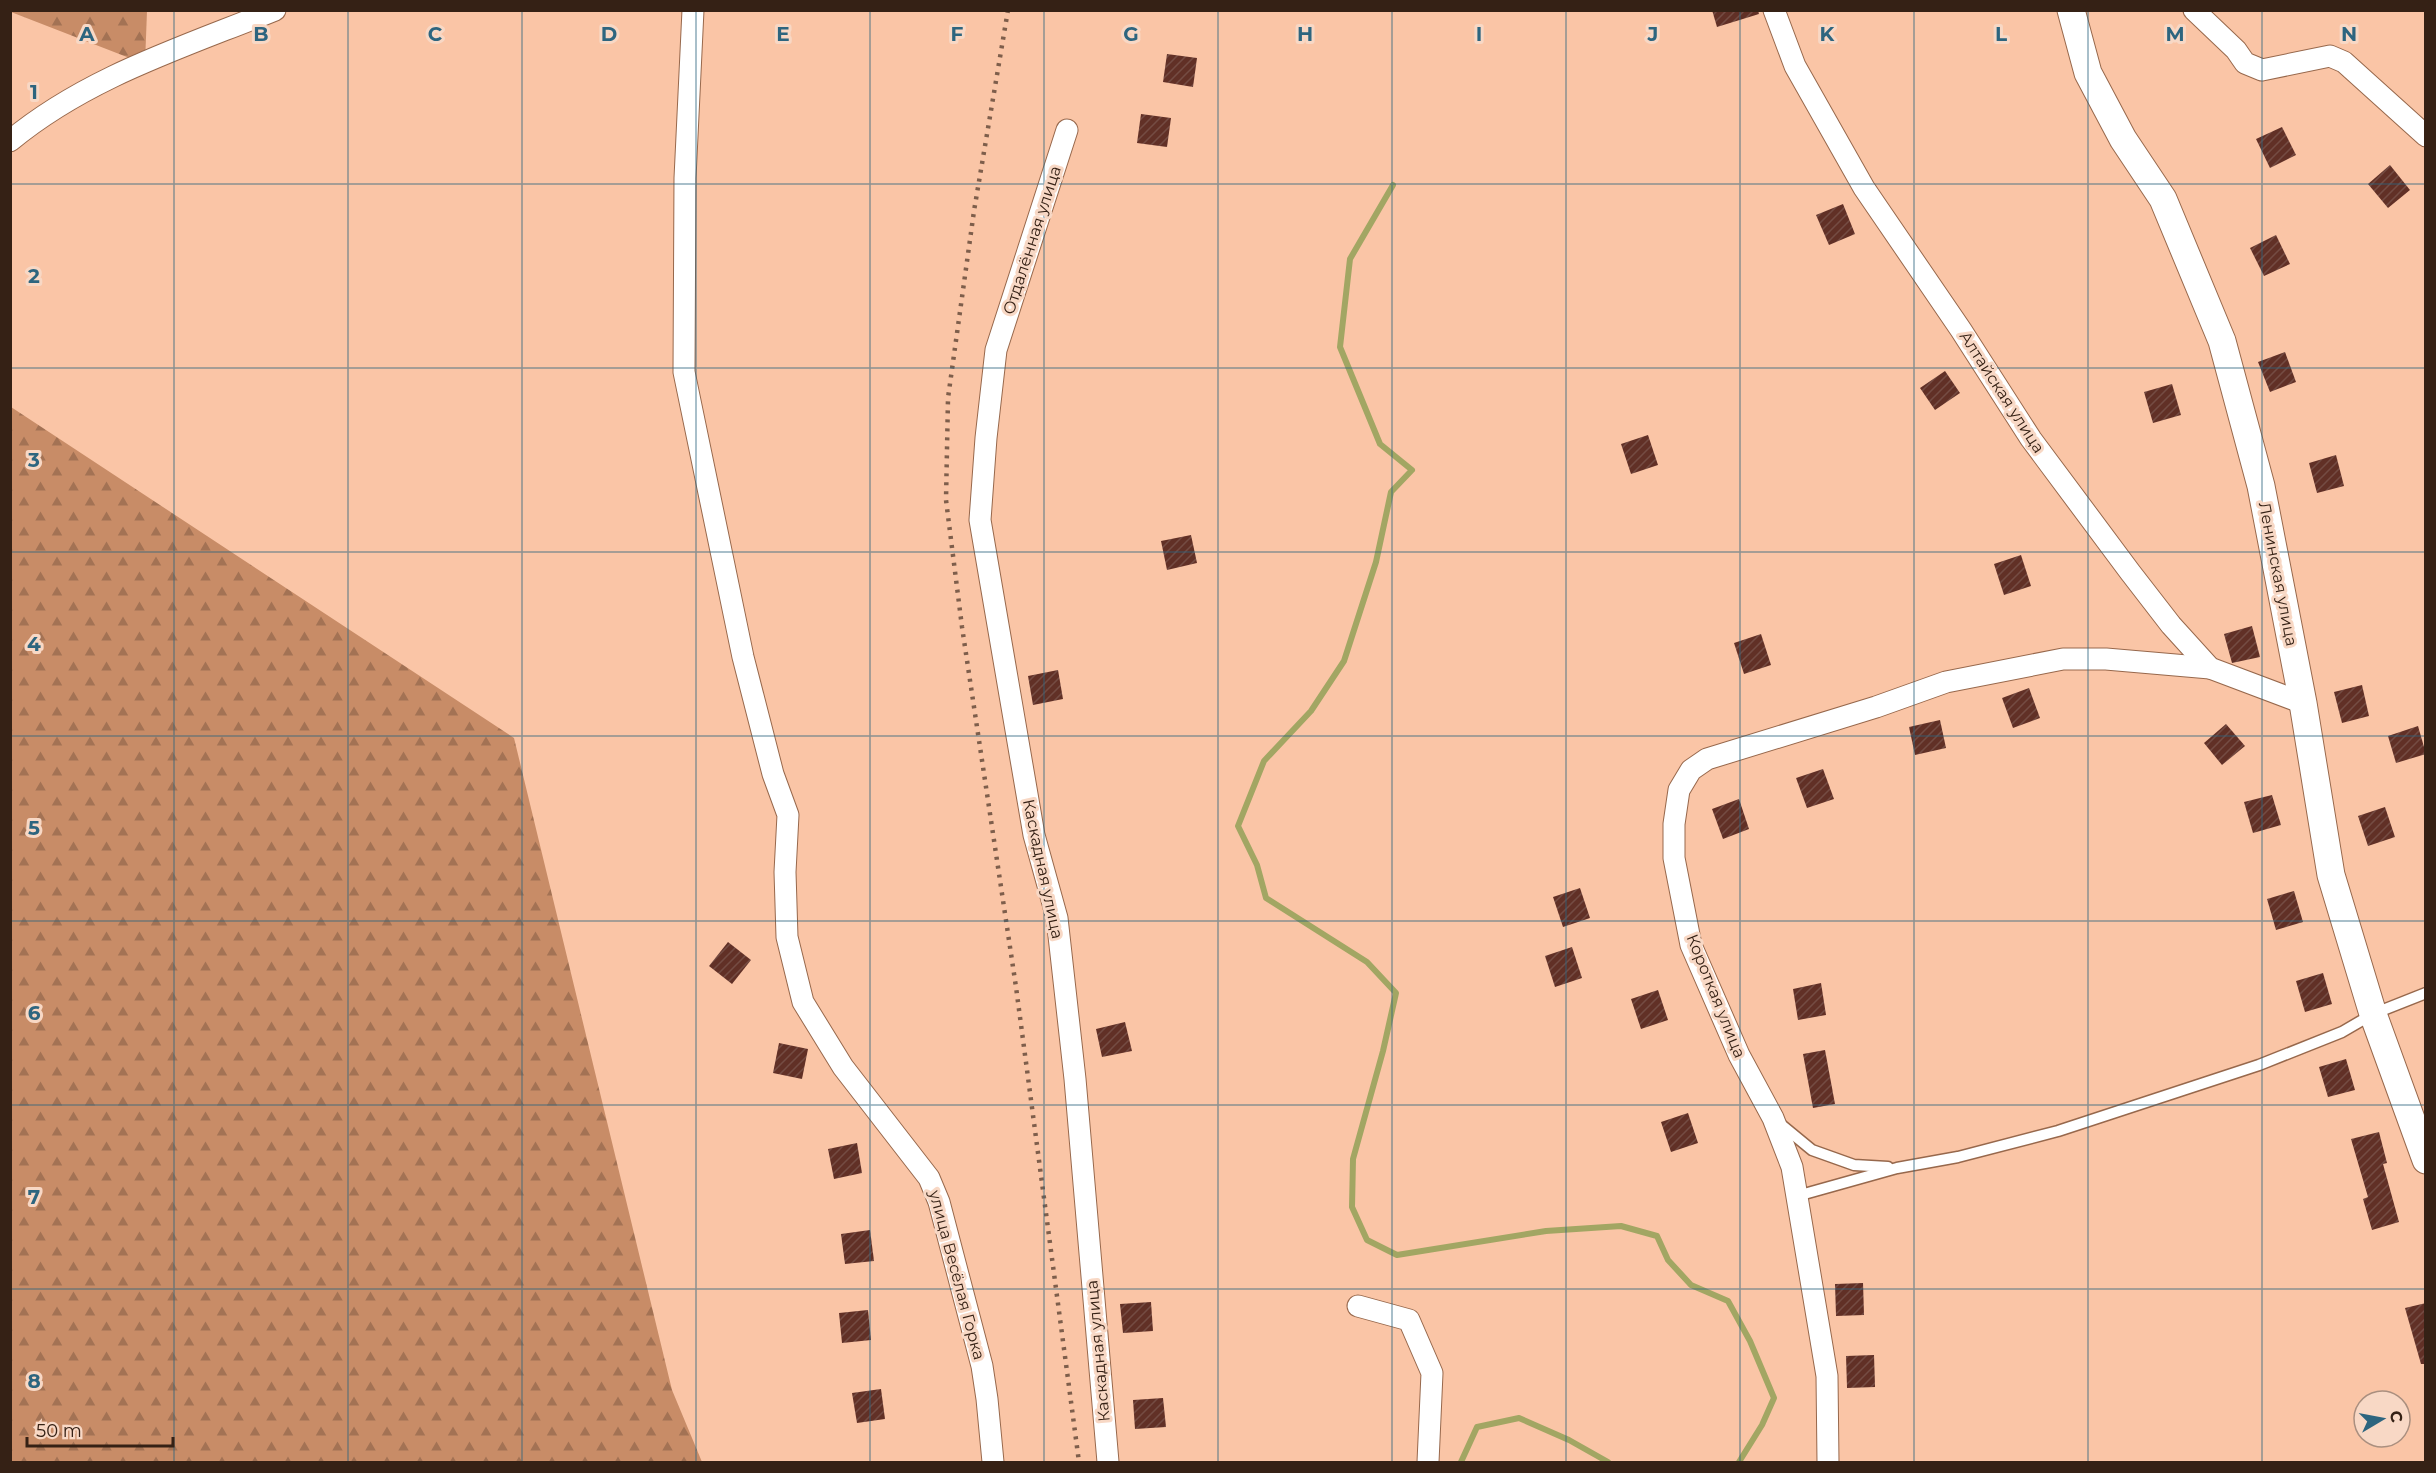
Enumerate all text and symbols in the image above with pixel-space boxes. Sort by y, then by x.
text: A [78,22,95,46]
text: B [253,22,269,46]
text: C [428,22,443,46]
text: D [601,22,617,46]
text: E [776,22,790,46]
text: F [951,22,964,46]
text: G [1123,22,1139,46]
text: H [1297,22,1313,46]
text: I [1476,22,1482,46]
text: J [1647,22,1658,46]
text: K [1820,22,1836,46]
text: L [1995,22,2007,46]
text: M [2165,22,2185,46]
text: N [2341,22,2357,46]
text: 1 [30,80,38,104]
street label: Отдалённая улица [999,163,1065,317]
text: 2 [28,264,40,288]
street label: Алтайская улица [1956,328,2048,456]
text: 3 [27,448,40,472]
street label: Ленинская улица [2255,500,2301,648]
text: 4 [27,632,41,656]
street label: Каскадная улица [1019,797,1067,941]
text: 5 [28,816,40,840]
street label: Короткая улица [1683,931,1749,1061]
text: 6 [28,1001,41,1025]
text: 7 [28,1185,40,1209]
street label: улица Весёлая Горка [925,1187,989,1362]
street label: Каскадная улица [1082,1279,1114,1423]
text: 8 [27,1369,41,1393]
north arrow [2352,1389,2412,1449]
text: С [2386,1409,2407,1424]
scale bar [27,1410,172,1448]
text: 50 m [36,1420,82,1442]

